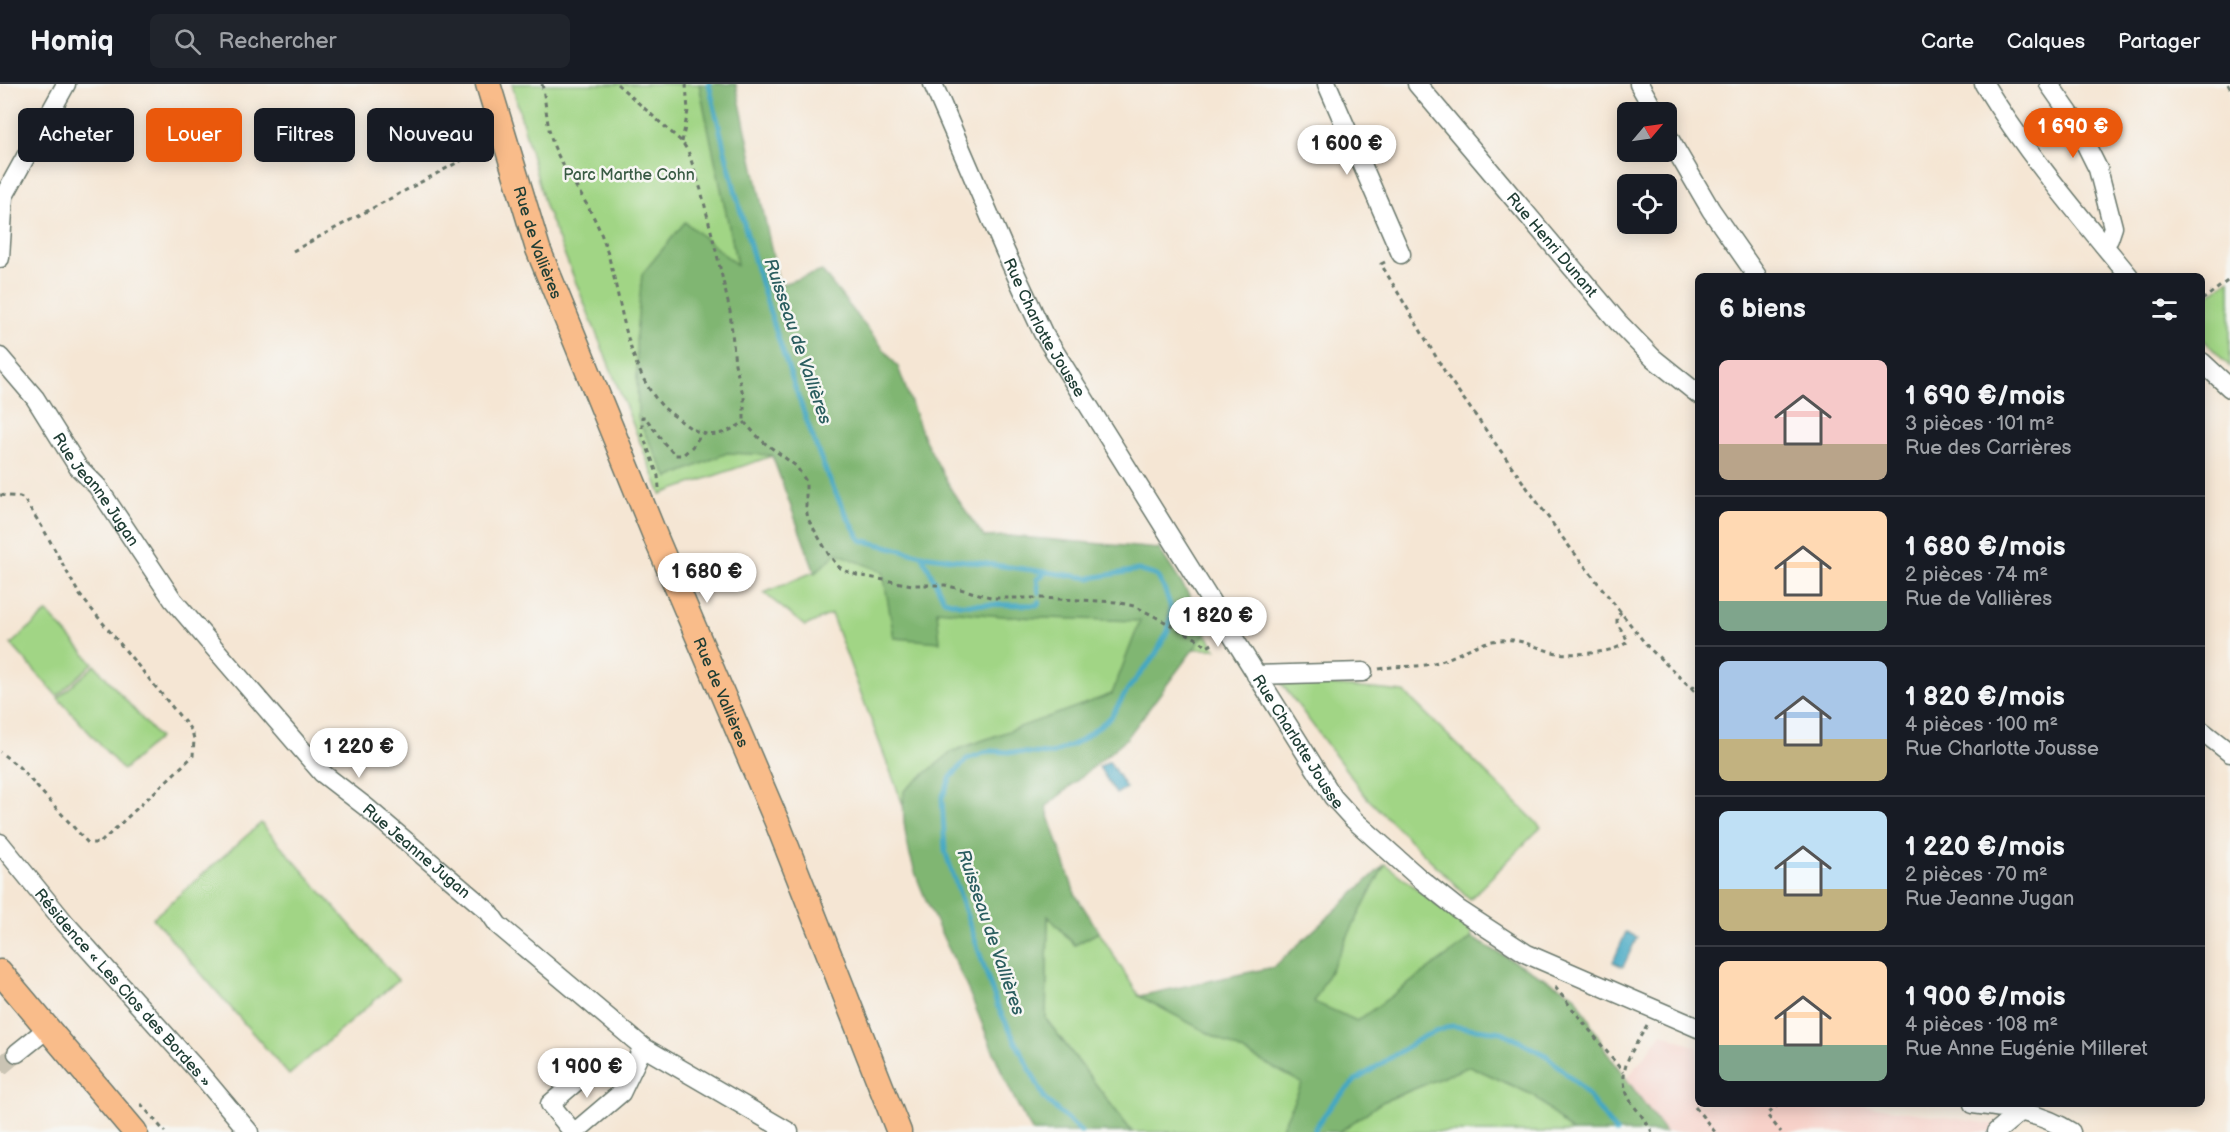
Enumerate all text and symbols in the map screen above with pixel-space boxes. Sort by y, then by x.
search box [150,14,570,68]
text: Homiq [30,25,114,58]
icon: search [171,25,204,58]
text: Rechercher [219,28,337,55]
text: Carte [1921,29,1974,54]
text: Calques [2007,29,2085,54]
text: Partager [2118,29,2200,54]
north arrow [1617,102,1677,162]
map controls [1617,102,1677,234]
chip: Acheter [18,108,134,162]
chip: Louer [146,108,242,162]
chip: Filtres [254,108,355,162]
chip: Nouveau [367,108,494,162]
pin: 1 690 € [2018,108,2128,159]
text: 1 690 € [2038,115,2108,139]
pin: 1 600 € [1292,125,1402,176]
text: 1 600 € [1311,132,1383,156]
park label: Parc Marthe Cohn [563,166,695,185]
button: locate [1617,174,1677,234]
street label: Rue de Vallières [509,184,565,302]
street label: Rue Henri Dunant [1502,189,1601,302]
water label: Ruisseau de Vallières [759,255,836,427]
street label: Rue Charlotte Jousse [999,255,1089,401]
icon: filters [2148,293,2181,326]
text: 6 biens [1719,294,1806,325]
text: 1 690 €/mois [1905,381,2065,412]
icon: home [1767,384,1839,456]
text: 3 pièces · 101 m² [1905,412,2054,436]
street label: Rue Jeanne Jugan [48,430,142,550]
text: Rue des Carrières [1905,436,2072,460]
text: 1 680 €/mois [1905,532,2066,563]
icon: home [1767,535,1839,607]
pin: 1 680 € [652,553,762,604]
text: 1 680 € [672,560,742,584]
text: 2 pièces · 74 m² [1905,563,2048,587]
text: Rue de Vallières [1905,587,2052,611]
pin: 1 820 € [1163,597,1273,648]
text: 1 820 € [1183,604,1253,628]
street label: Rue de Vallières [688,635,752,751]
street label: Rue Charlotte Jousse [1248,671,1347,814]
text: 1 820 €/mois [1905,682,2065,713]
icon: home [1767,685,1839,757]
text: 4 pièces · 100 m² [1905,713,2058,737]
pin: 1 220 € [304,728,414,779]
text: 1 220 € [324,735,394,759]
text: Rue Charlotte Jousse [1905,737,2099,761]
street label: Rue Jeanne Jugan [358,800,474,903]
text: 1 220 €/mois [1905,832,2065,863]
icon: home [1767,835,1839,907]
water label: Ruisseau de Vallières [952,846,1029,1018]
text: 2 pièces · 70 m² [1905,863,2048,887]
street label: Résidence « Les Clos des Bordes » [30,885,215,1091]
text: Rue Jeanne Jugan [1905,887,2074,911]
text: 1 900 €/mois [1905,982,2066,1013]
icon: home [1767,985,1839,1057]
text: 4 pièces · 108 m² [1905,1013,2058,1037]
text: Rue Anne Eugénie Milleret [1905,1037,2148,1061]
pin: 1 900 € [532,1048,642,1099]
text: 1 900 € [552,1055,622,1079]

